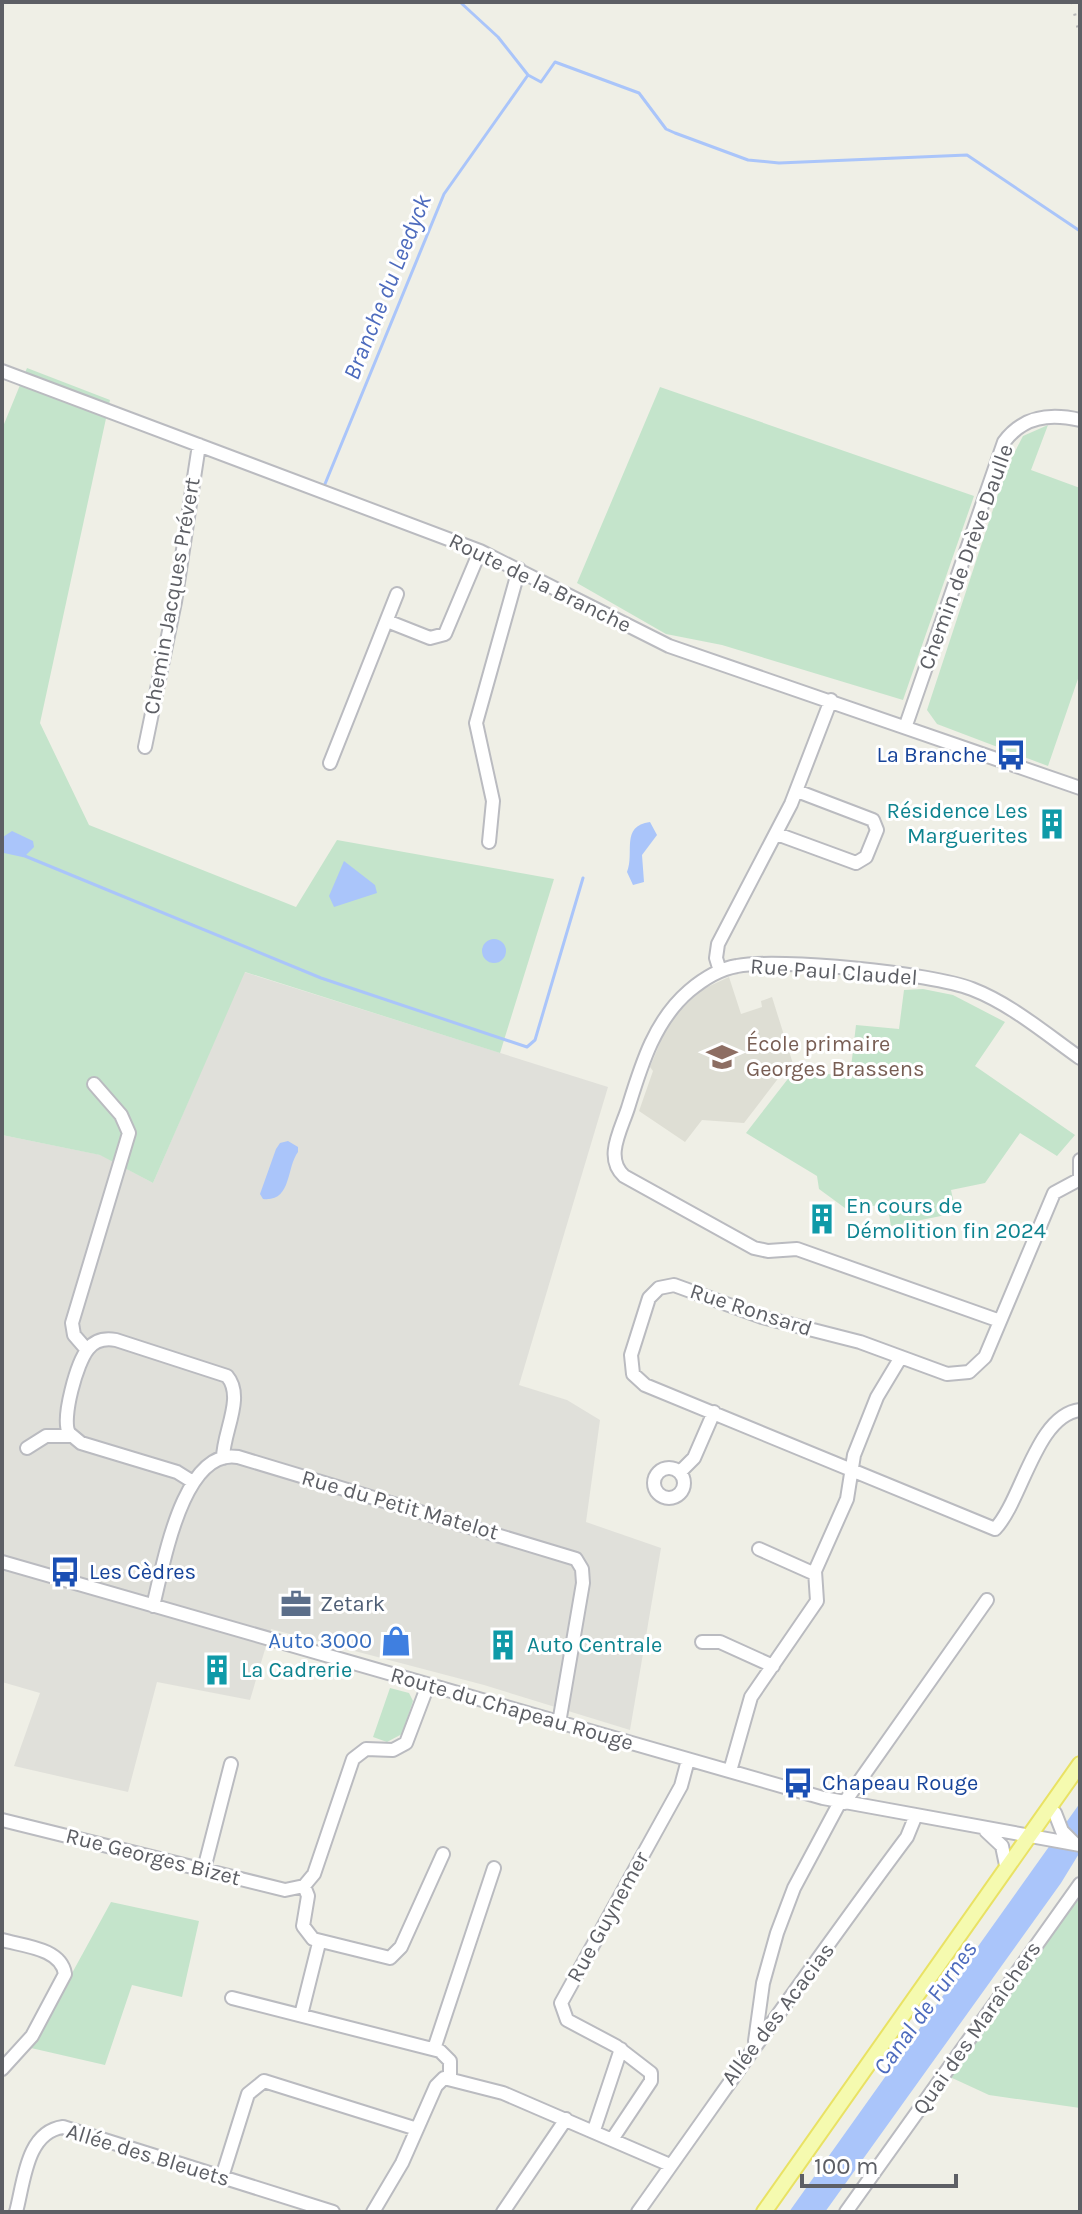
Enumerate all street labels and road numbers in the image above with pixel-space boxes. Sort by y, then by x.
street label: Chemin de Drève Daulle [913,441,1019,673]
street label: Chemin Jacques Prévert [138,475,206,717]
street label: Route de la Branche [445,528,635,638]
street label: Rue Paul Claudel [749,953,919,991]
street label: Rue Ronsard [687,1278,815,1342]
street label: Rue du Petit Matelot [299,1464,501,1546]
street label: Route du Chapeau Rouge [388,1662,636,1756]
street label: Rue Georges Bizet [63,1823,243,1891]
street label: Rue Guynemer [561,1847,655,1987]
street label: Quai des Maraîchers [907,1936,1047,2120]
street label: Allée des Acacias [716,1938,840,2090]
street label: Allée des Bleuets [63,2118,233,2192]

